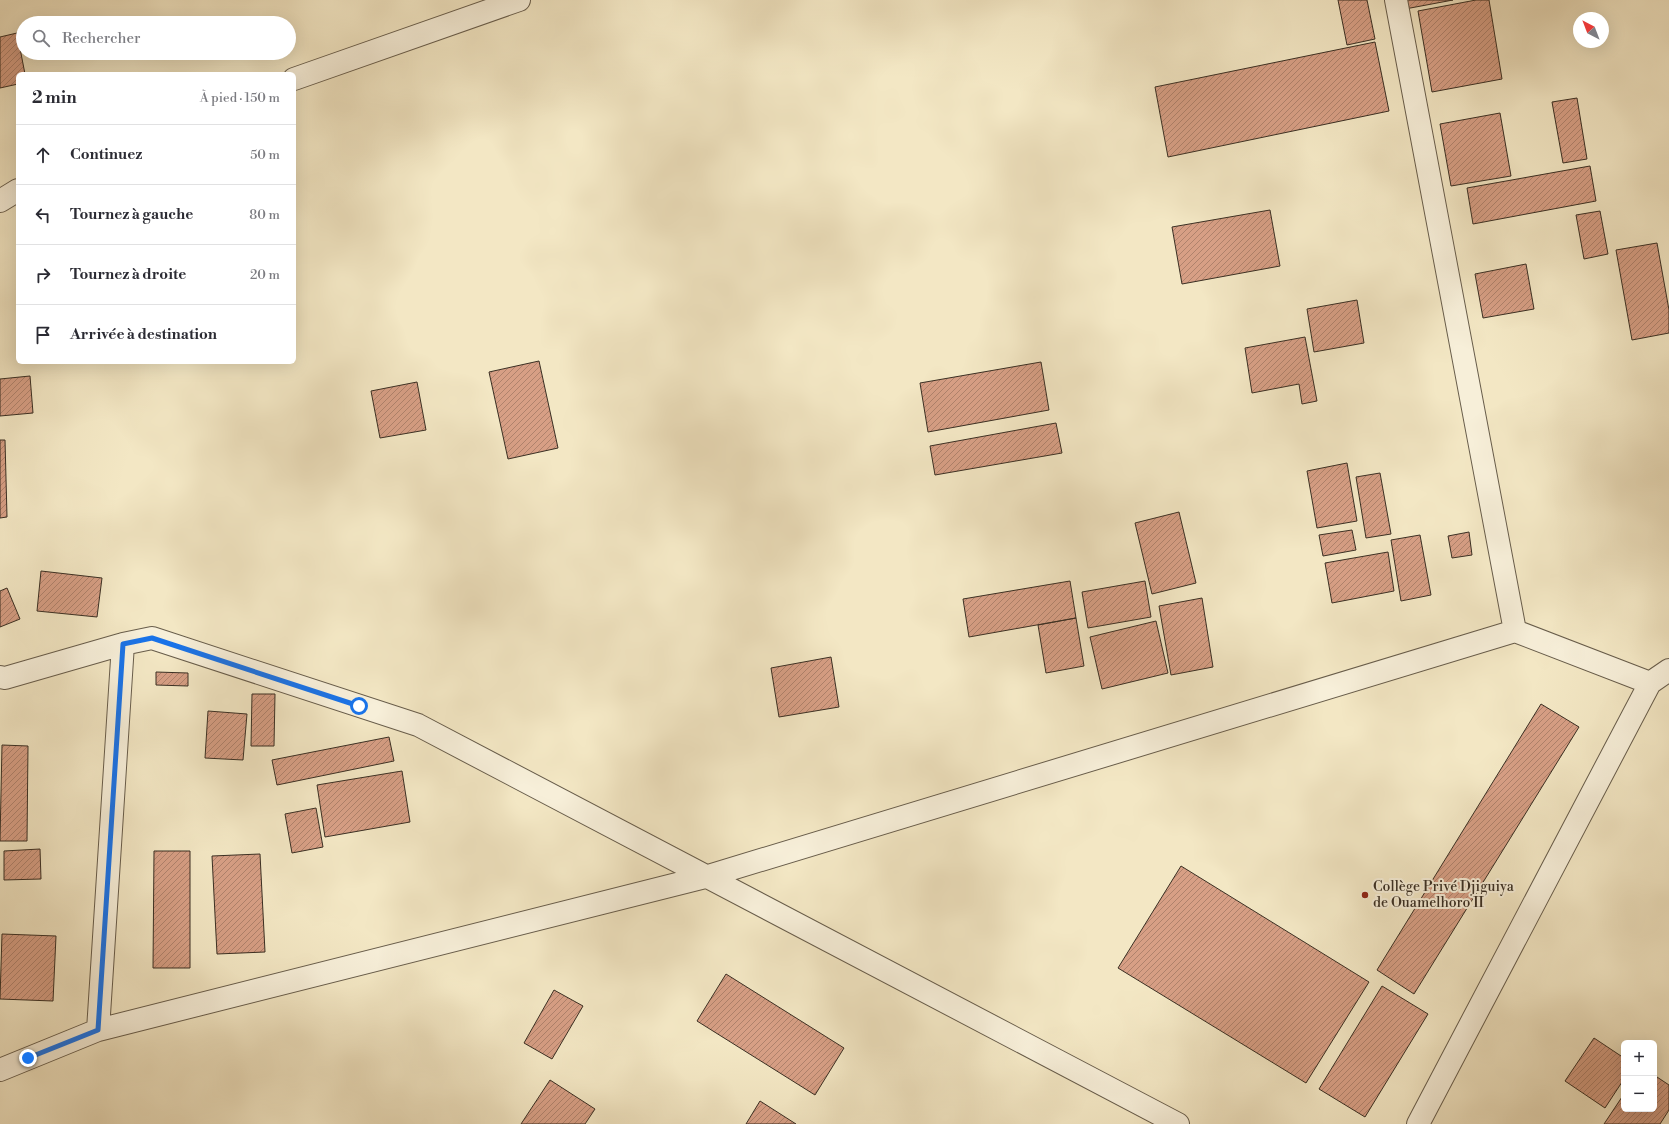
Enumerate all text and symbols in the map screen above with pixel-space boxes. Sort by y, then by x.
north arrow [1573,12,1609,48]
search box [16,16,296,60]
icon: search [30,27,52,49]
text: Rechercher [62,29,141,48]
text: 2 min [32,87,77,109]
text: À pied · 150 m [200,90,280,106]
icon: ahead [32,144,54,166]
text: Continuez [70,145,142,164]
text: 50 m [250,147,280,163]
icon: left [32,204,54,226]
text: Tournez à gauche [70,205,193,224]
text: 80 m [249,207,280,223]
icon: right [32,264,54,286]
text: Tournez à droite [70,265,186,284]
text: 20 m [250,267,280,283]
icon: arrive [32,324,54,346]
text: Arrivée à destination [70,325,217,344]
route start [350,697,368,715]
place label: Collège Privé Djiguiya de Ouamelhoro II [1373,878,1515,912]
marker: Collège Privé Djiguiya de Ouamelhoro II [1360,890,1370,900]
map controls [1621,1040,1657,1112]
button: + [1621,1040,1657,1076]
route end [19,1049,37,1067]
button: − [1621,1076,1657,1112]

